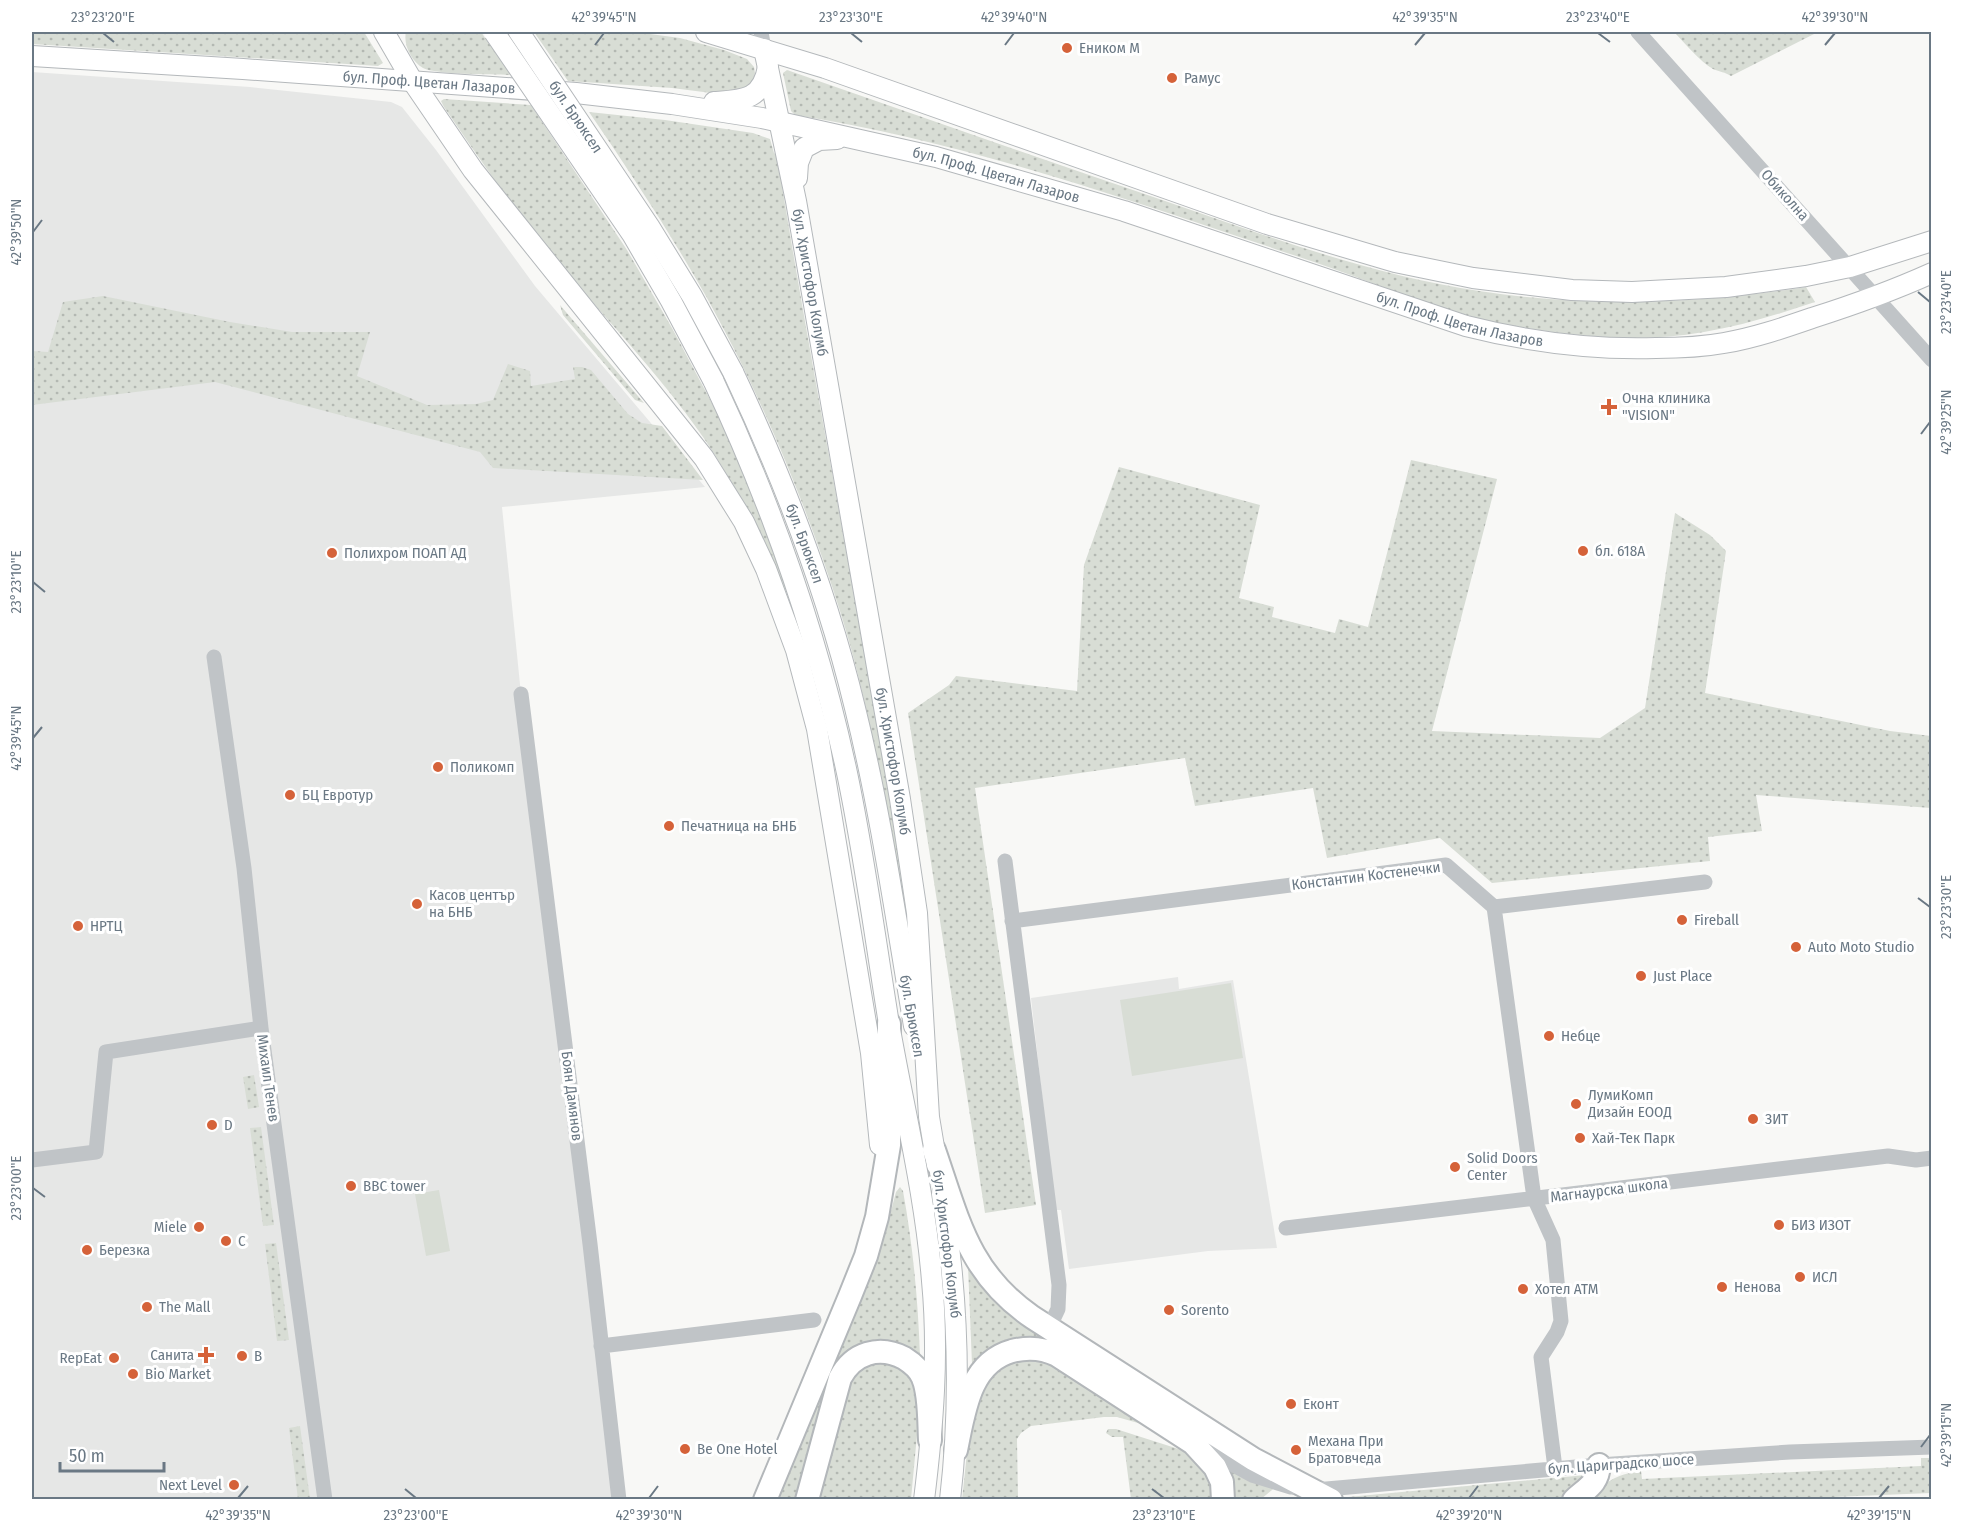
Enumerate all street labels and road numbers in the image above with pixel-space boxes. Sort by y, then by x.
street label: бул. Проф. Цветан Лазаров [342,67,516,98]
street label: бул. Брюксел [545,77,606,156]
street label: бул. Проф. Цветан Лазаров [911,143,1082,207]
street label: Обиколна [1757,166,1813,224]
street label: бул. Христофор Колумб [788,207,832,358]
street label: бул. Проф. Цветан Лазаров [1374,287,1544,350]
street label: бул. Брюксел [782,501,827,586]
street label: бул. Христофор Колумб [872,686,914,837]
street label: Константин Костенечки [1291,858,1441,894]
street label: бул. Брюксел [896,973,928,1059]
street label: Михаил Тенев [253,1033,283,1123]
street label: Боян Дамянов [558,1050,586,1142]
street label: бул. Христофор Колумб [929,1169,965,1319]
street label: Магнаурска школа [1549,1174,1669,1206]
street label: бул. Цариградско шосе [1547,1450,1695,1478]

